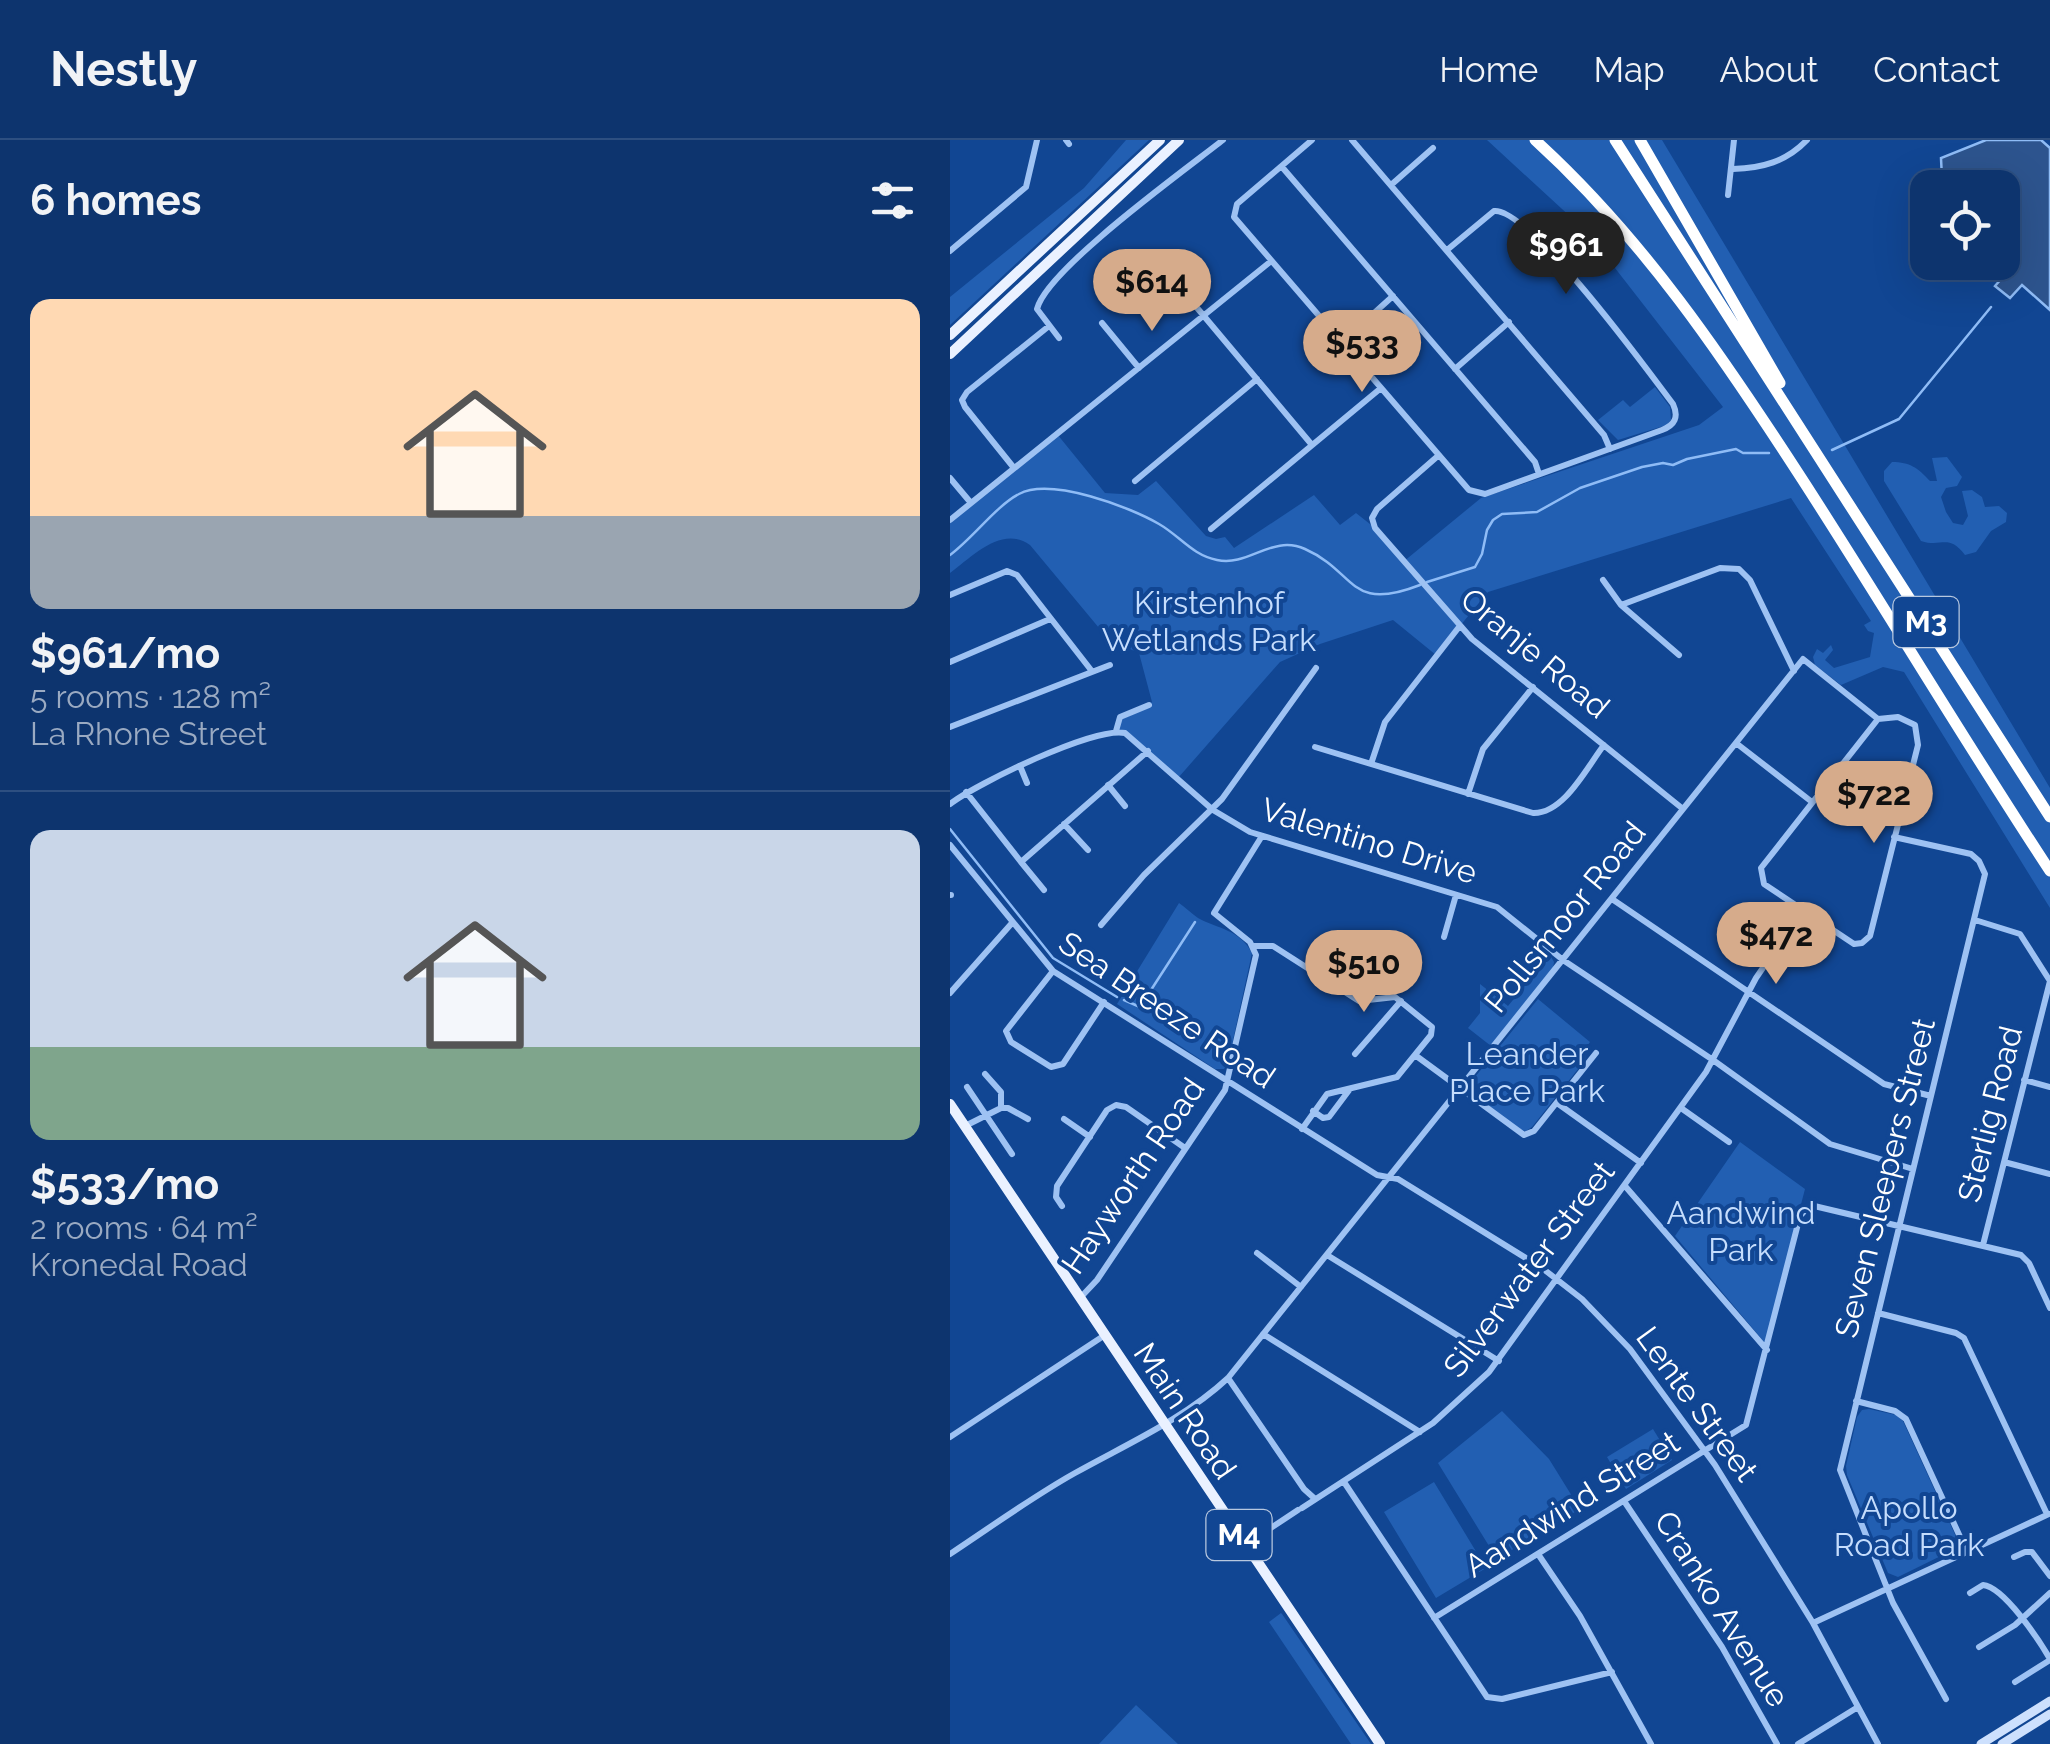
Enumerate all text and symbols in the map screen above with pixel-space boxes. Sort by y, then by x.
text: Nestly [50,41,197,97]
text: Home [1439,49,1538,90]
text: Map [1593,49,1665,90]
text: About [1720,49,1818,90]
text: Contact [1873,49,2000,90]
map controls [1910,170,2020,280]
button: locate [1910,170,2020,280]
icon: filters [865,173,920,228]
text: 6 homes [30,176,201,225]
pin: $961 [1507,212,1625,297]
text: $961 [1529,226,1603,263]
pin: $614 [1093,249,1211,334]
text: $614 [1115,263,1189,300]
pin: $533 [1303,310,1421,395]
text: $533 [1325,324,1399,361]
icon: home [385,364,565,544]
street label: Oranje Road [1454,580,1617,725]
park label: Kirstenhof Wetlands Park [1102,584,1316,658]
road number: M3 [1894,597,1958,647]
text: $961/mo [30,629,220,678]
text: 5 rooms · 128 m² [30,678,271,715]
text: La Rhone Street [30,715,267,752]
pin: $722 [1815,761,1933,846]
text: $722 [1837,775,1911,812]
street label: Valentino Drive [1257,790,1481,891]
street label: Pollsmoor Road [1476,814,1653,1019]
icon: home [385,895,565,1075]
pin: $472 [1717,902,1835,987]
text: $472 [1739,916,1813,953]
street label: Sea Breeze Road [1052,924,1282,1095]
pin: $510 [1305,930,1423,1015]
text: $510 [1327,944,1401,981]
street label: Seven Sleepers Street [1827,1014,1942,1341]
street label: Sterlig Road [1950,1022,2029,1206]
park label: Leander Place Park [1449,1035,1605,1109]
street label: Hayworth Road [1054,1071,1212,1280]
street label: Silverwater Street [1435,1153,1622,1384]
text: $533/mo [30,1160,219,1209]
park label: Aandwind Park [1667,1194,1815,1268]
text: 2 rooms · 64 m² [30,1209,258,1246]
text: Kronedal Road [30,1246,248,1283]
street label: Lente Street [1629,1319,1766,1488]
street label: Main Road [1126,1336,1244,1486]
street label: Aandwind Street [1458,1423,1686,1584]
park label: Apollo Road Park [1834,1489,1984,1563]
street label: Cranko Avenue [1647,1504,1797,1713]
road number: M4 [1206,1510,1272,1560]

